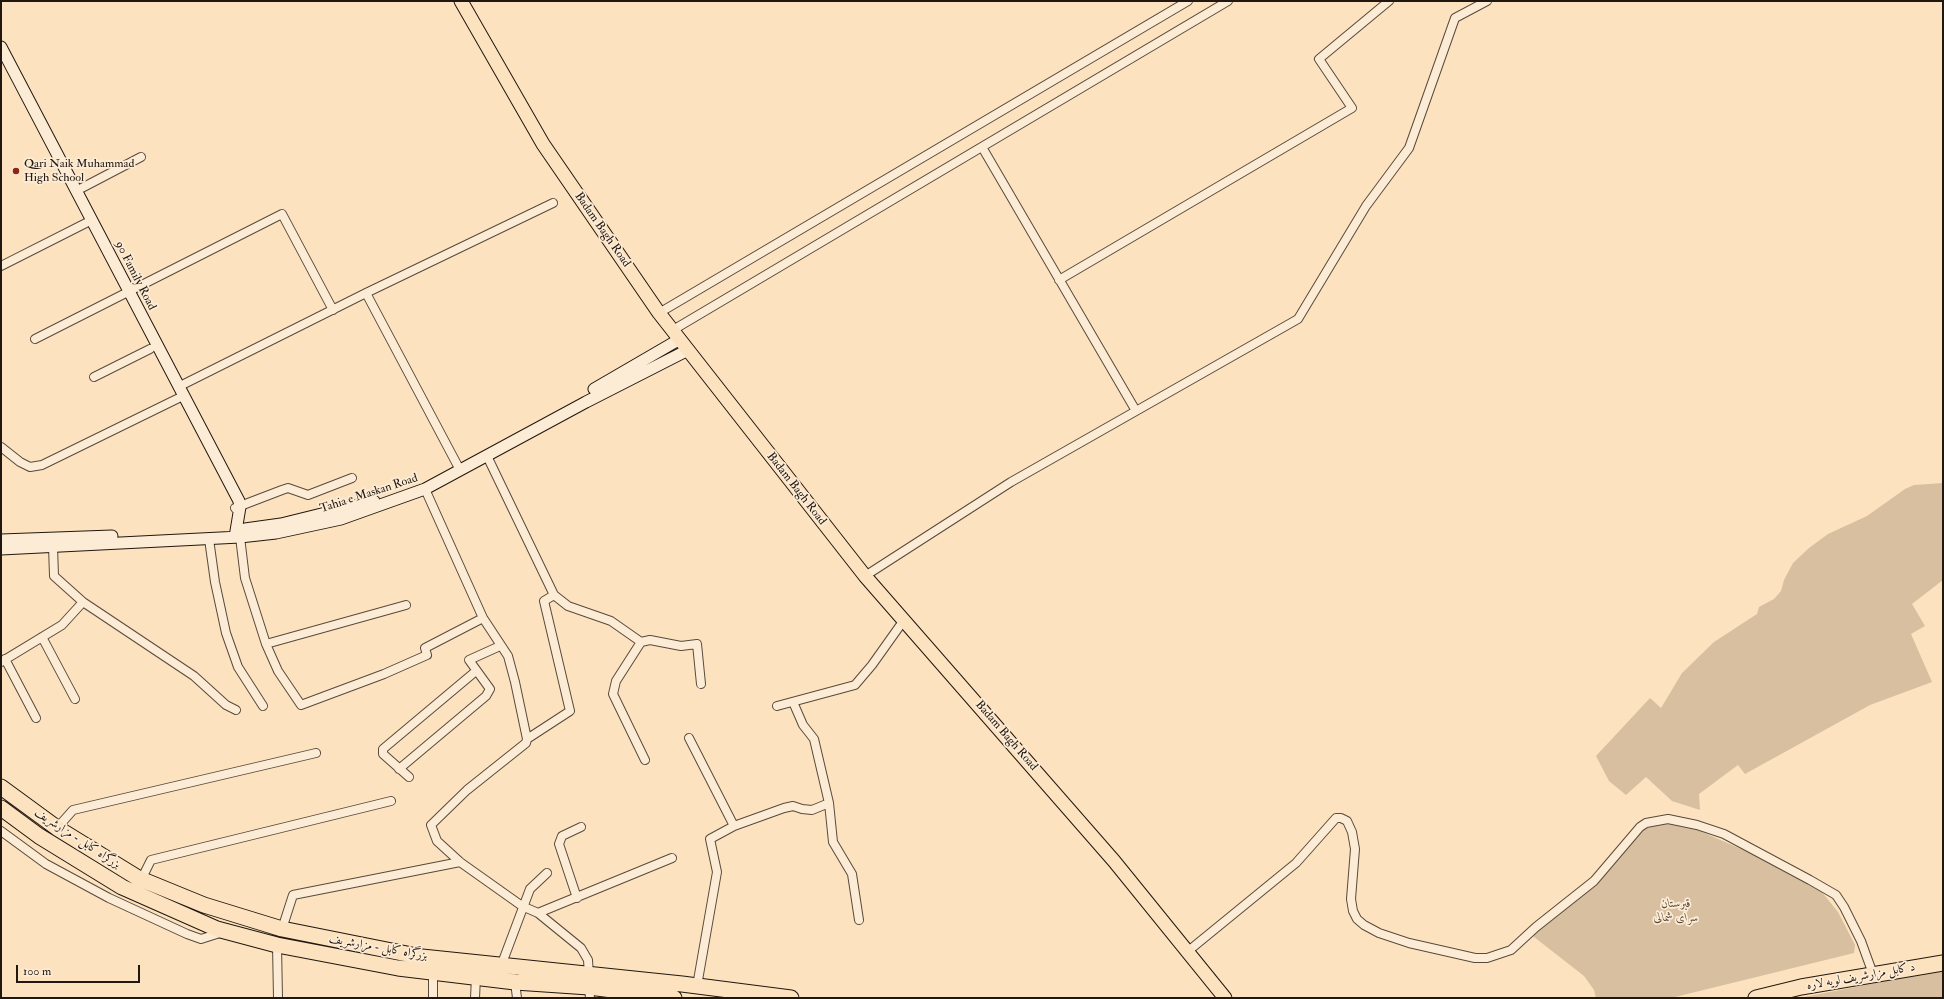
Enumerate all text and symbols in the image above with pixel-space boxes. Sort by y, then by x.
place label: Qari Naik Muhammad High School [24,157,134,185]
marker: Qari Naik Muhammad High School [11,166,21,176]
street label: Badam Bagh Road [571,190,633,270]
street label: 90 Family Road [111,239,159,313]
street label: Badam Bagh Road [763,450,829,528]
street label: Tahia e Maskan Road [318,471,420,517]
street label: Badam Bagh Road [972,698,1040,774]
street label: بزرگراه کابل - مزارشریف [31,806,123,872]
park label: قبرستان سرای شمالی [1654,897,1698,925]
street label: بزرگراه کابل - مزارشریف [328,932,428,964]
scale bar [18,957,142,983]
street label: د کابل مزارشریف لویه لاره [1806,960,1916,994]
text: 100 m [23,964,51,979]

